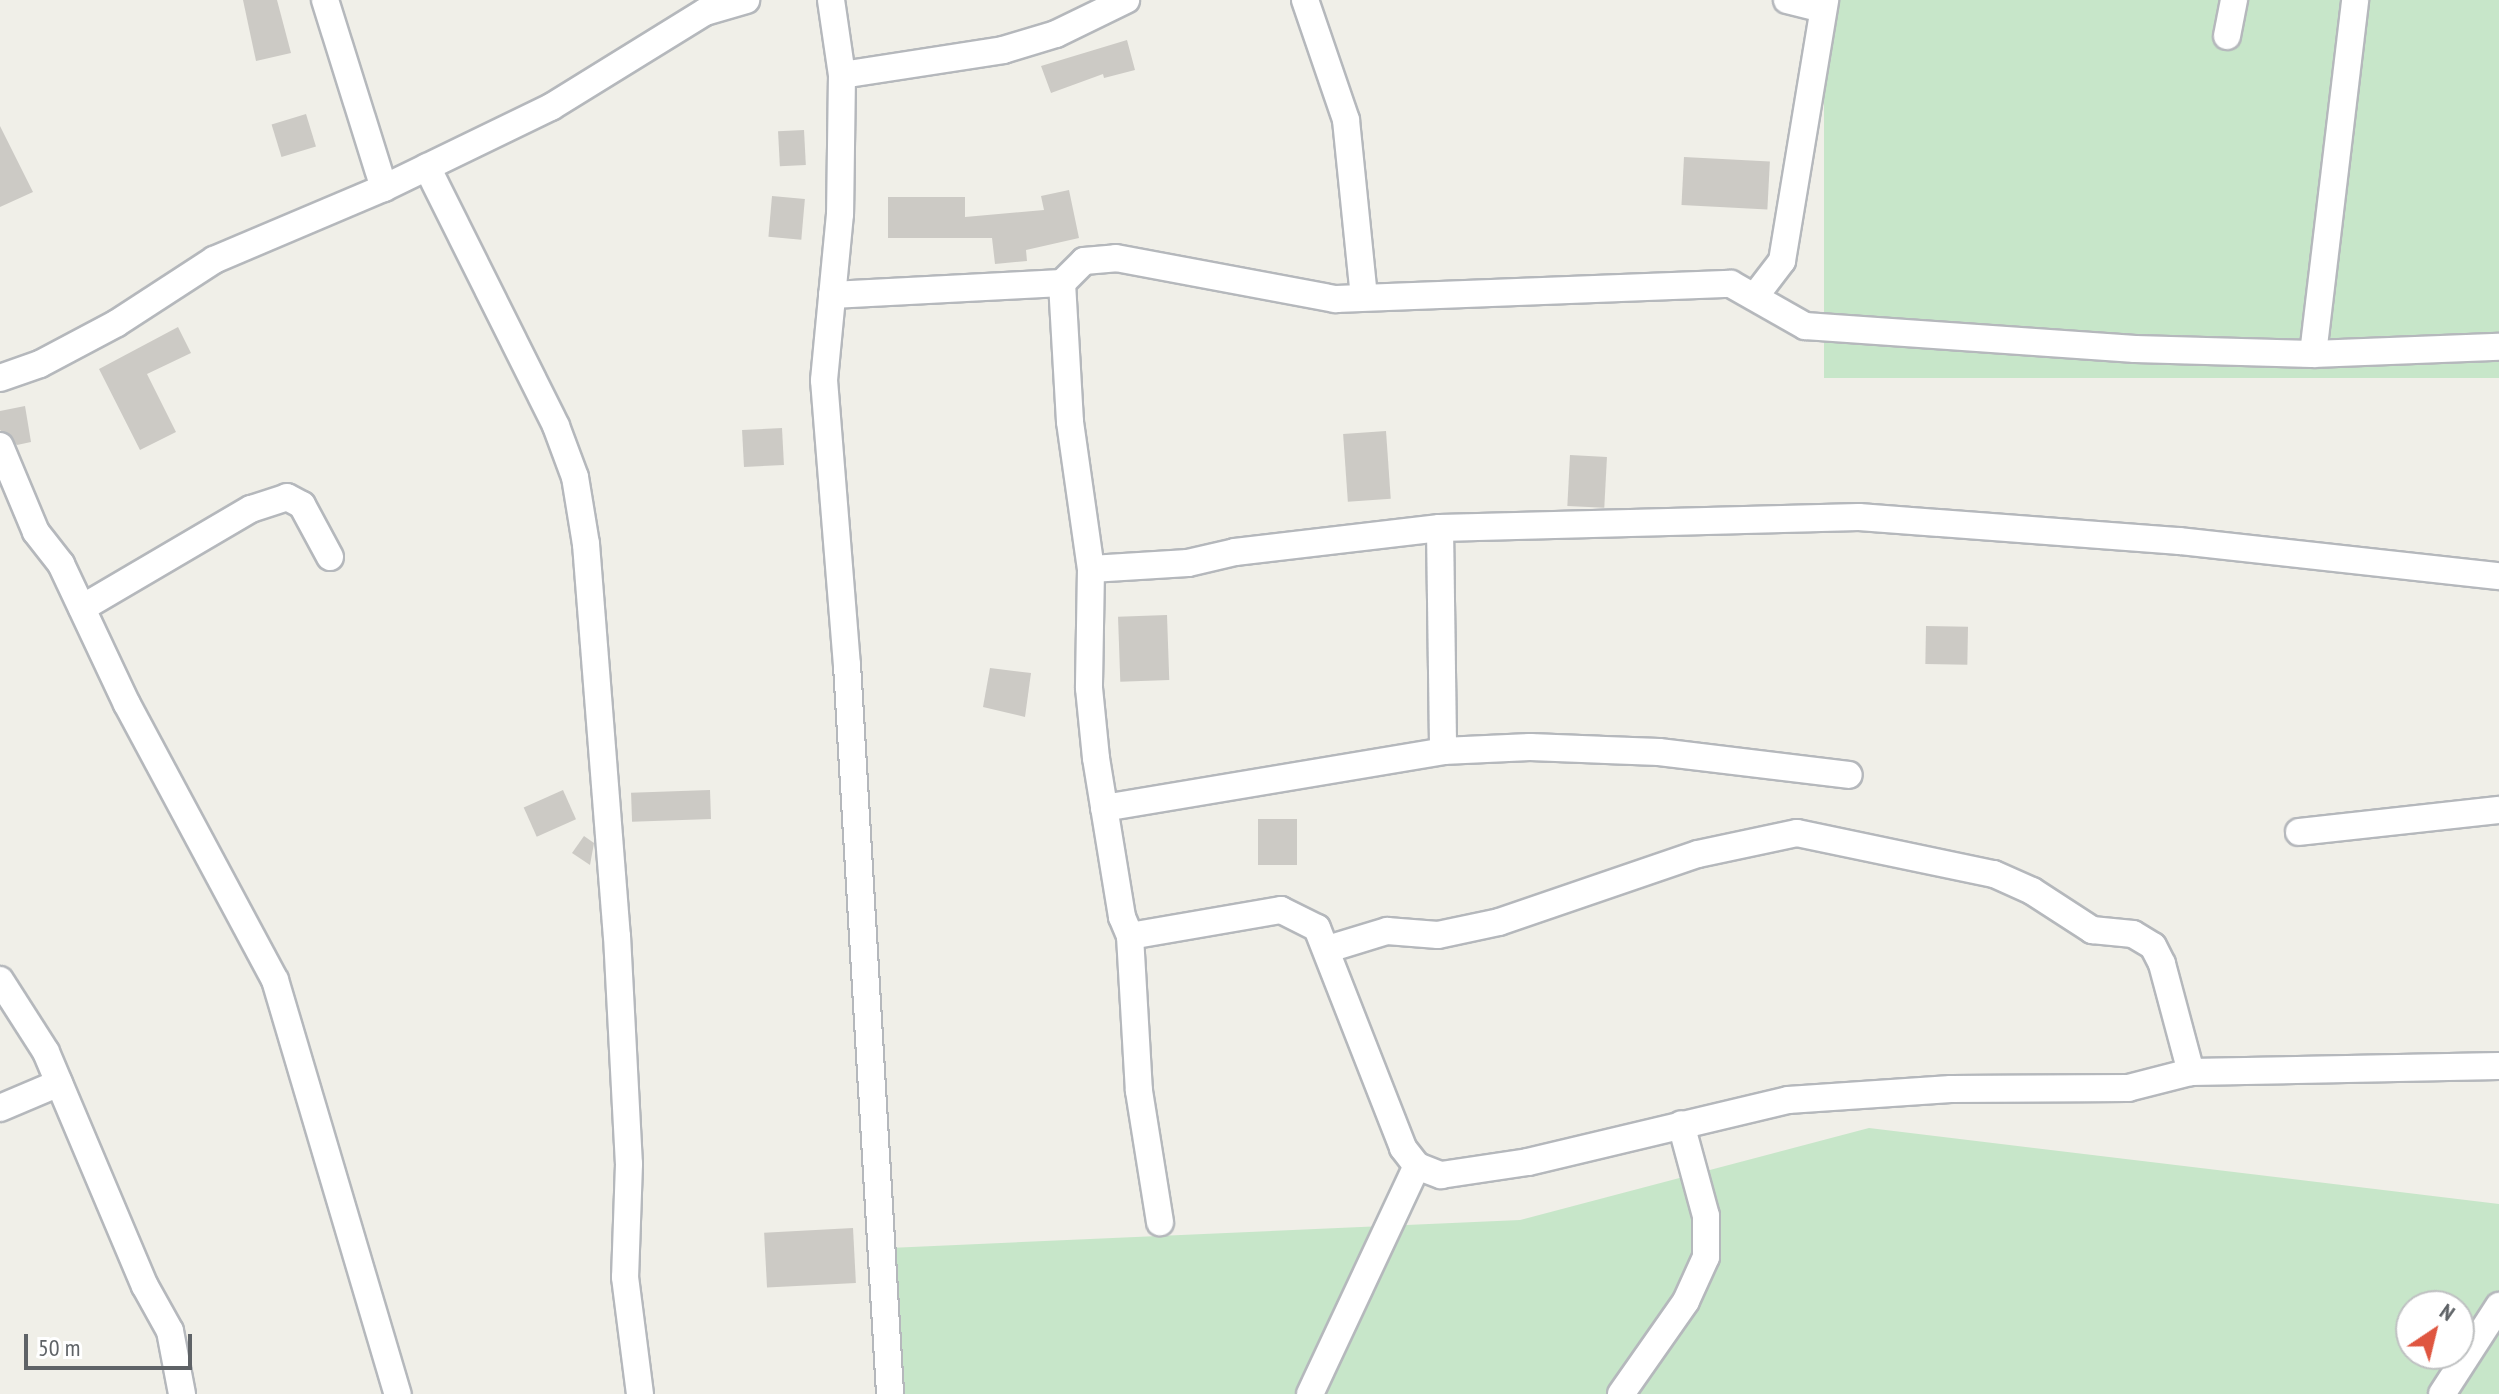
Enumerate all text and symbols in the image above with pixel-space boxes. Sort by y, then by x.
north arrow [2395,1290,2475,1370]
text: N [2435,1297,2461,1327]
scale bar [28,1318,196,1368]
text: 50 m [38,1332,80,1363]

